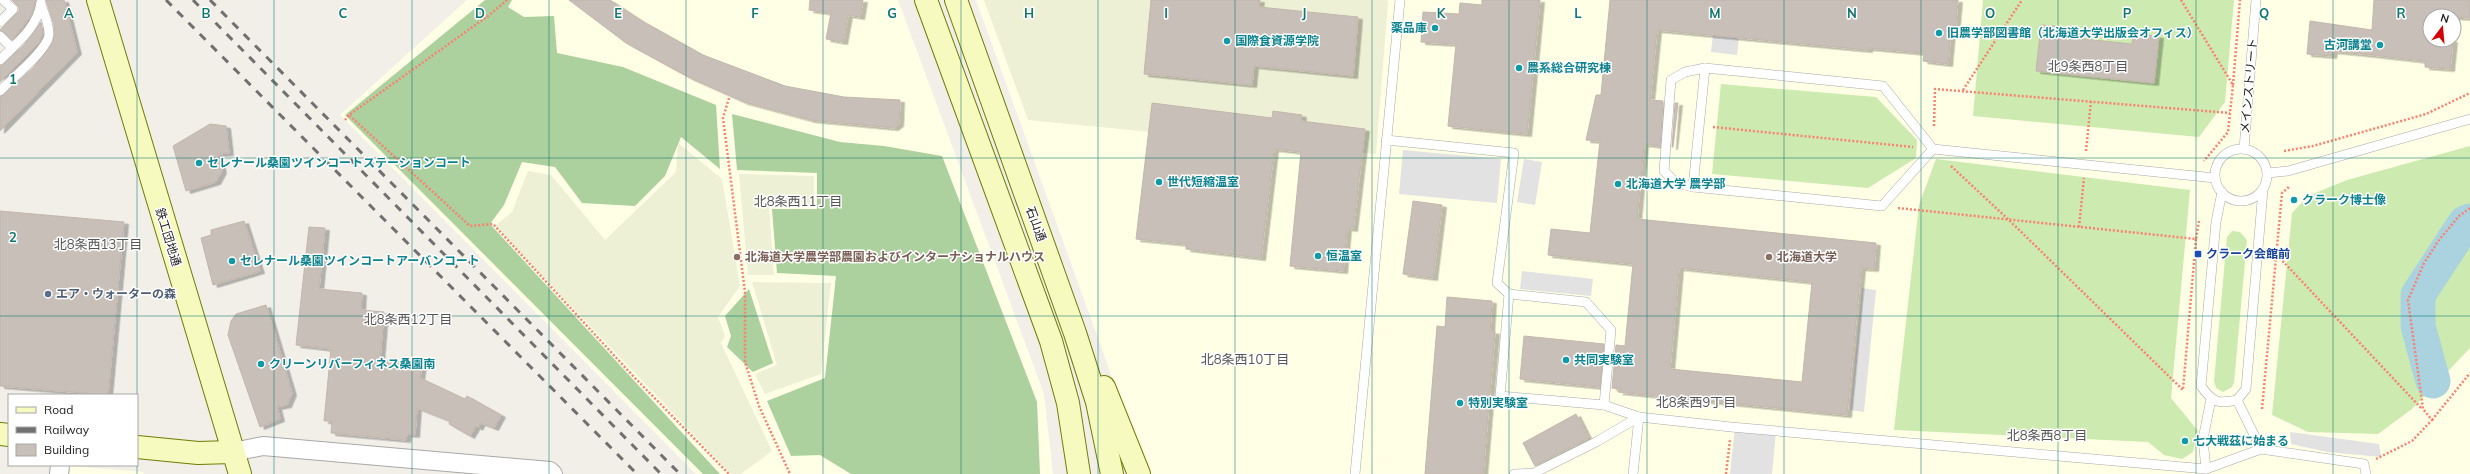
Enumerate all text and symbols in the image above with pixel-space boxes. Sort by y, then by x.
text: A [64,5,74,21]
text: B [202,5,211,21]
text: C [339,5,348,21]
text: D [475,5,485,21]
text: E [614,5,622,21]
text: F [751,5,759,21]
text: G [887,5,897,21]
text: H [1024,5,1034,21]
text: I [1164,5,1168,21]
text: J [1302,5,1306,21]
text: K [1437,5,1447,21]
text: L [1574,5,1582,21]
text: M [1709,5,1721,21]
text: N [1847,5,1857,21]
text: O [1985,5,1995,21]
text: P [2123,5,2132,21]
text: Q [2259,5,2269,21]
text: R [2396,5,2406,21]
north arrow [2422,8,2462,48]
text: N [2439,11,2451,26]
place label: 薬品庫 [1391,20,1427,35]
marker: 薬品庫 [1430,23,1440,33]
place label: 旧農学部図書館（北海道大学出版会オフィス） [1947,25,2199,40]
marker: 旧農学部図書館（北海道大学出版会オフィス） [1934,28,1944,38]
place label: 国際食資源学院 [1235,33,1319,48]
marker: 国際食資源学院 [1222,36,1232,46]
place label: 古河講堂 [2324,37,2372,52]
street label: メインストリート [2237,38,2260,134]
marker: 古河講堂 [2375,40,2385,50]
district label: 北9条西8丁目 [2048,58,2128,74]
place label: 農系総合研究棟 [1527,60,1611,75]
marker: 農系総合研究棟 [1514,63,1524,73]
text: 1 [9,71,17,87]
place label: セレナール桑園ツインコートステーションコート [207,155,471,170]
marker: セレナール桑園ツインコートステーションコート [194,158,204,168]
place label: 世代短縮温室 [1167,174,1239,189]
place label: 北海道大学 農学部 [1626,176,1725,191]
marker: 世代短縮温室 [1154,177,1164,187]
marker: 北海道大学 農学部 [1613,179,1623,189]
place label: クラーク博士像 [2302,192,2386,207]
district label: 北8条西11丁目 [754,193,842,209]
marker: クラーク博士像 [2289,195,2299,205]
street label: 石山通 [1023,204,1050,243]
street label: 鉄工団地通 [153,206,184,268]
text: 2 [9,229,17,245]
district label: 北8条西13丁目 [54,236,142,252]
place label: クラーク会館前 [2206,246,2290,261]
place label: 恒温室 [1326,248,1362,263]
place label: 北海道大学農学部農園およびインターナショナルハウス [745,249,1045,264]
place label: 北海道大学 [1777,249,1837,264]
marker: クラーク会館前 [2193,249,2203,259]
marker: 恒温室 [1313,251,1323,261]
marker: 北海道大学農学部農園およびインターナショナルハウス [732,252,742,262]
marker: 北海道大学 [1764,252,1774,262]
place label: セレナール桑園ツインコートアーバンコート [240,253,480,268]
marker: セレナール桑園ツインコートアーバンコート [227,256,237,266]
place label: エア・ウォーターの森 [56,286,176,301]
marker: エア・ウォーターの森 [43,289,53,299]
district label: 北8条西12丁目 [364,311,452,327]
district label: 北8条西10丁目 [1201,351,1289,367]
place label: 共同実験室 [1574,352,1634,367]
marker: 共同実験室 [1561,355,1571,365]
place label: クリーンリバーフィネス桑園南 [269,356,435,371]
marker: クリーンリバーフィネス桑園南 [256,359,266,369]
legend [8,394,138,466]
district label: 北8条西9丁目 [1656,394,1736,410]
place label: 特別実験室 [1468,395,1528,410]
marker: 特別実験室 [1455,398,1465,408]
text: Road [44,402,73,417]
text: Railway [44,422,90,437]
district label: 北8条西8丁目 [2007,427,2087,443]
place label: 七大戦茲に始まる [2193,433,2289,448]
marker: 七大戦茲に始まる [2180,436,2190,446]
text: Building [44,442,89,457]

